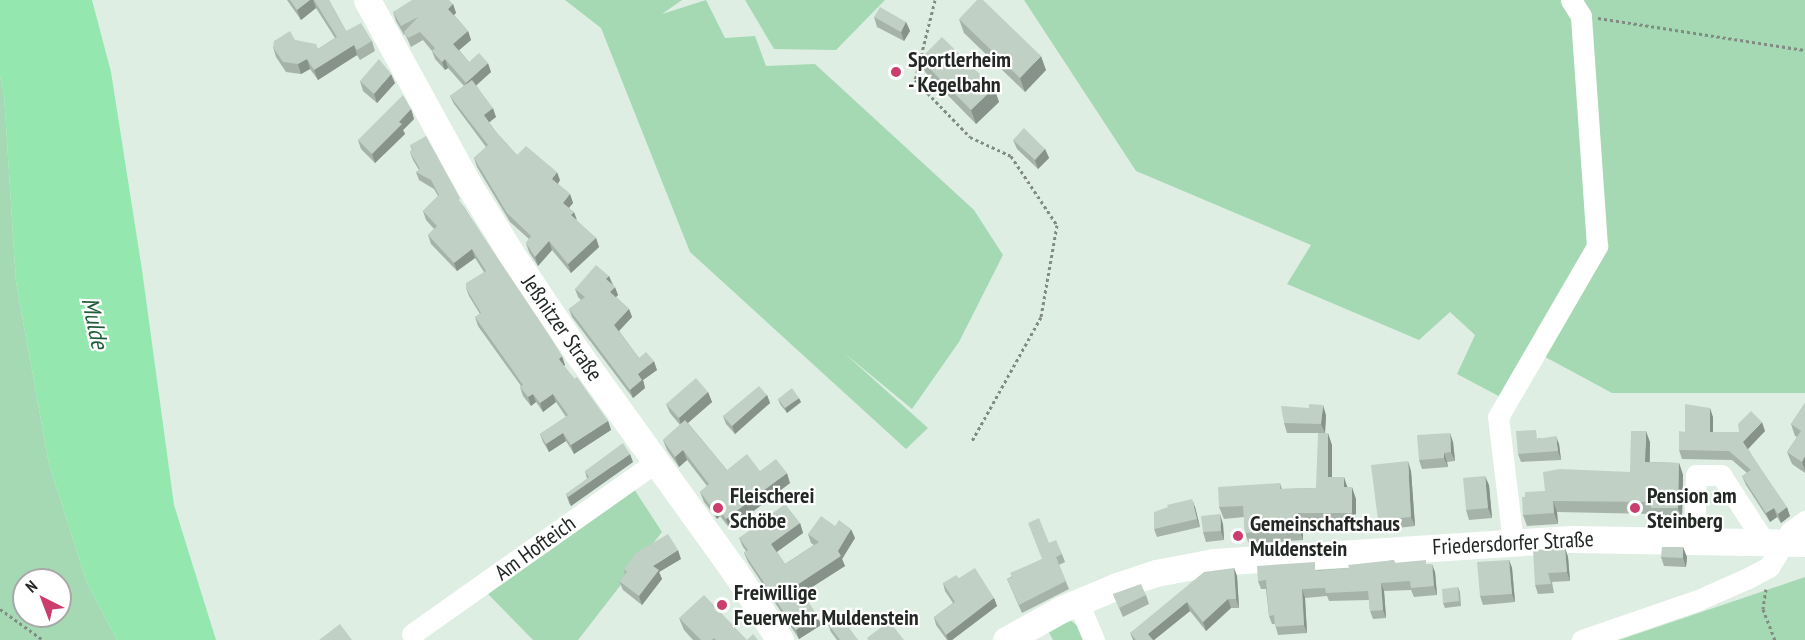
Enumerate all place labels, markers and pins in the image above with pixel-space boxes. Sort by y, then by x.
place label: Sportlerheim - Kegelbahn [908,46,1011,98]
marker: Sportlerheim - Kegelbahn [889,65,903,79]
place label: Fleischerei Schöbe [730,482,814,534]
place label: Pension am Steinberg [1647,482,1737,534]
marker: Fleischerei Schöbe [711,501,725,515]
marker: Pension am Steinberg [1628,501,1642,515]
place label: Gemeinschaftshaus Muldenstein [1250,510,1400,562]
marker: Gemeinschaftshaus Muldenstein [1231,529,1245,543]
place label: Freiwillige Feuerwehr Muldenstein [734,579,919,630]
marker: Freiwillige Feuerwehr Muldenstein [715,598,729,612]

